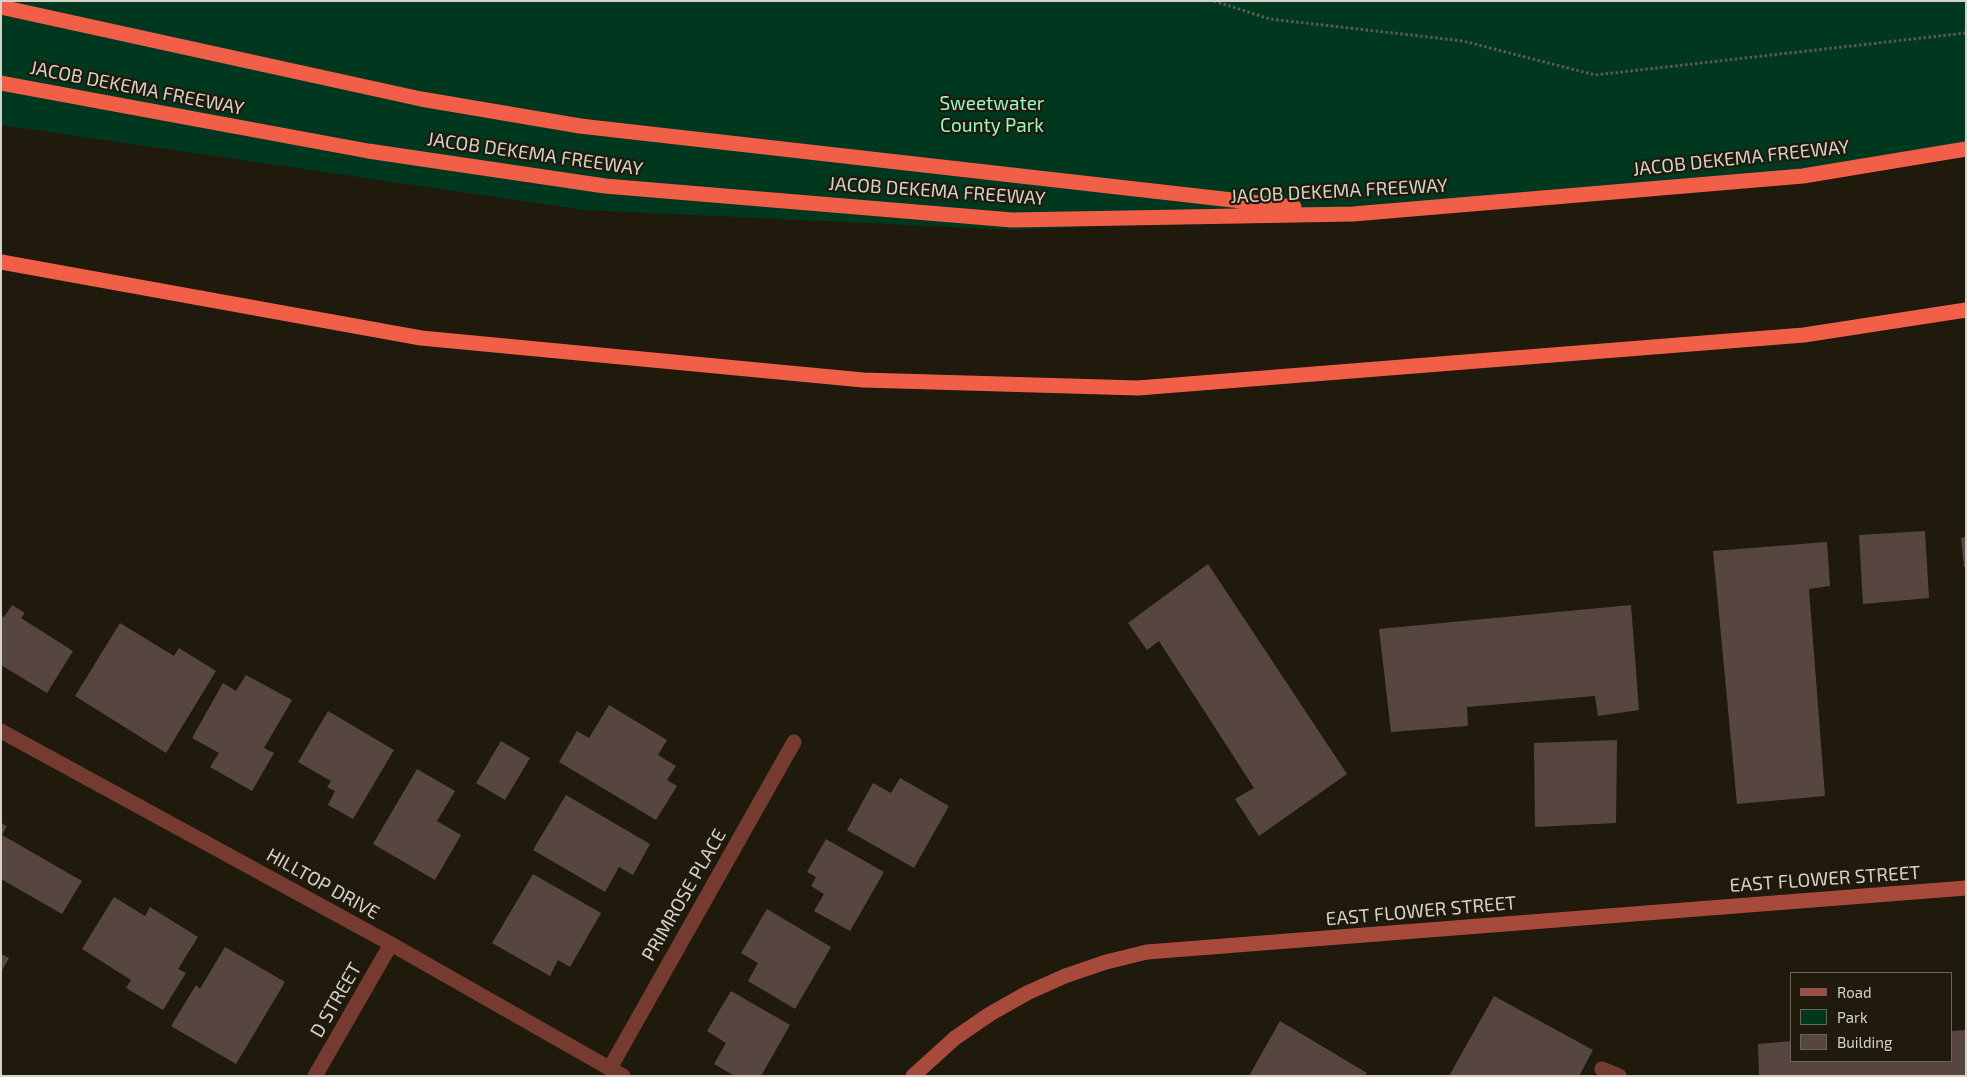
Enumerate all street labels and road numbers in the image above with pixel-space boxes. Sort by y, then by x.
street label: JACOB DEKEMA FREEWAY [28,56,246,120]
street label: JACOB DEKEMA FREEWAY [426,128,644,180]
street label: JACOB DEKEMA FREEWAY [1632,135,1850,181]
street label: JACOB DEKEMA FREEWAY [828,172,1046,210]
street label: JACOB DEKEMA FREEWAY [1230,174,1448,208]
street label: PRIMROSE PLACE [637,825,731,965]
street label: HILLTOP DRIVE [263,844,383,924]
street label: EAST FLOWER STREET [1729,861,1921,897]
street label: EAST FLOWER STREET [1325,891,1517,931]
street label: D STREET [305,959,367,1041]

